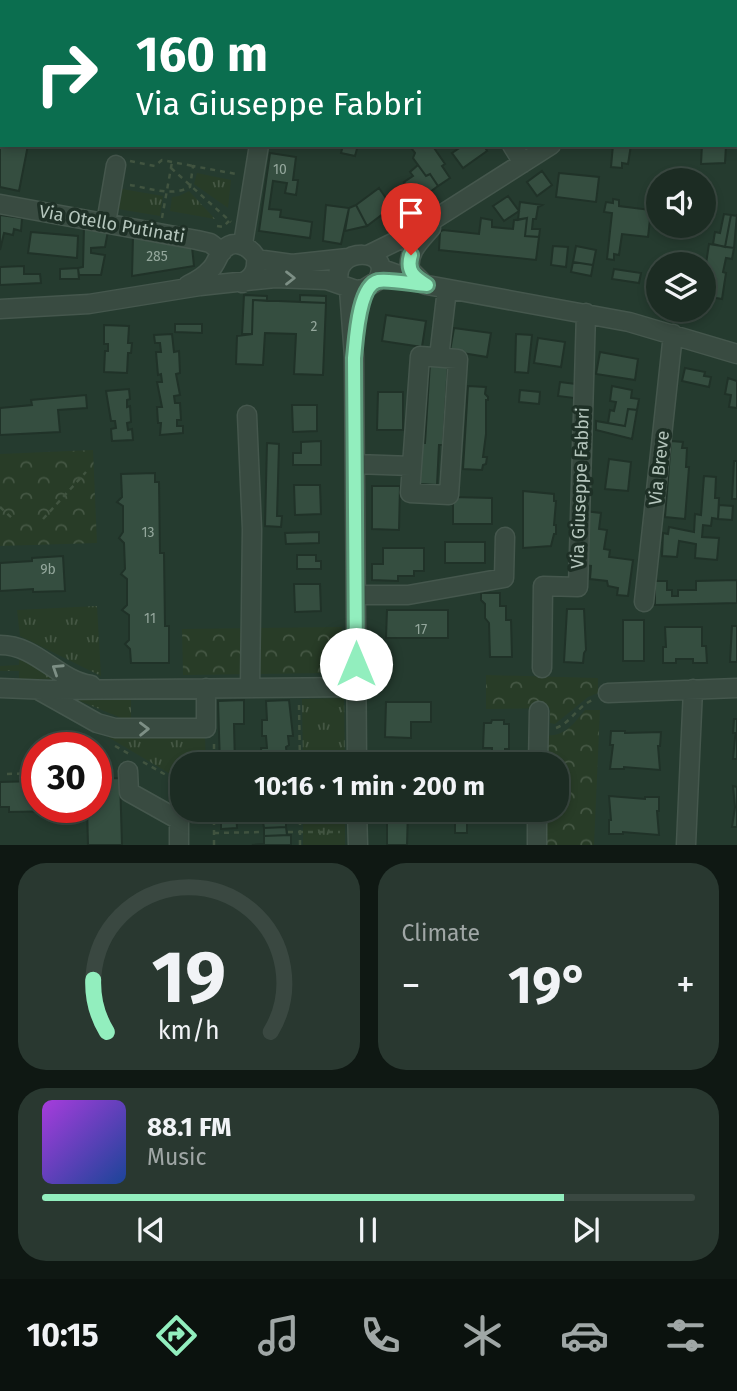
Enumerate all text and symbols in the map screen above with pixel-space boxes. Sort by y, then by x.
text: 160 m [136,25,268,84]
icon: right [21,28,112,119]
text: Via Giuseppe Fabbri [136,85,423,123]
house number: 10 [273,161,287,178]
map controls [646,168,716,322]
button: sound [646,168,716,238]
pin [381,183,441,255]
icon: arrive [392,194,430,232]
street label: Via Otello Putinati [37,200,187,248]
house number: 285 [146,248,168,265]
button: layers [646,252,716,322]
one-way arrow [285,270,296,286]
house number: 2 [311,318,318,335]
street label: Via Giuseppe Fabbri [566,407,594,569]
street label: Via Breve [644,429,674,507]
house number: 13 [141,524,155,541]
house number: 9b [40,561,56,578]
house number: 11 [144,610,156,627]
house number: 17 [415,621,427,638]
position arrow [319,627,393,701]
one-way arrow [52,665,65,677]
one-way arrow [139,721,150,737]
speed limit sign: 30 [21,732,112,823]
text: 10:16 · 1 min · 200 m [254,771,485,802]
text: Climate [402,919,480,947]
text: 19 [151,935,226,1022]
text: 19° [508,954,588,1017]
text: − [402,962,421,1008]
text: + [676,962,695,1008]
text: km/h [158,1016,220,1046]
text: 88.1 FM [147,1112,232,1143]
text: Music [147,1143,207,1171]
icon: previous [132,1211,170,1249]
icon: pause [349,1211,387,1249]
icon: next [567,1211,605,1249]
icon: directions [152,1311,201,1360]
icon: music [254,1311,303,1360]
icon: phone [356,1311,405,1360]
icon: climate [458,1311,507,1360]
icon: car [560,1311,609,1360]
icon: filters [661,1311,710,1360]
text: 10:15 [26,1316,99,1354]

